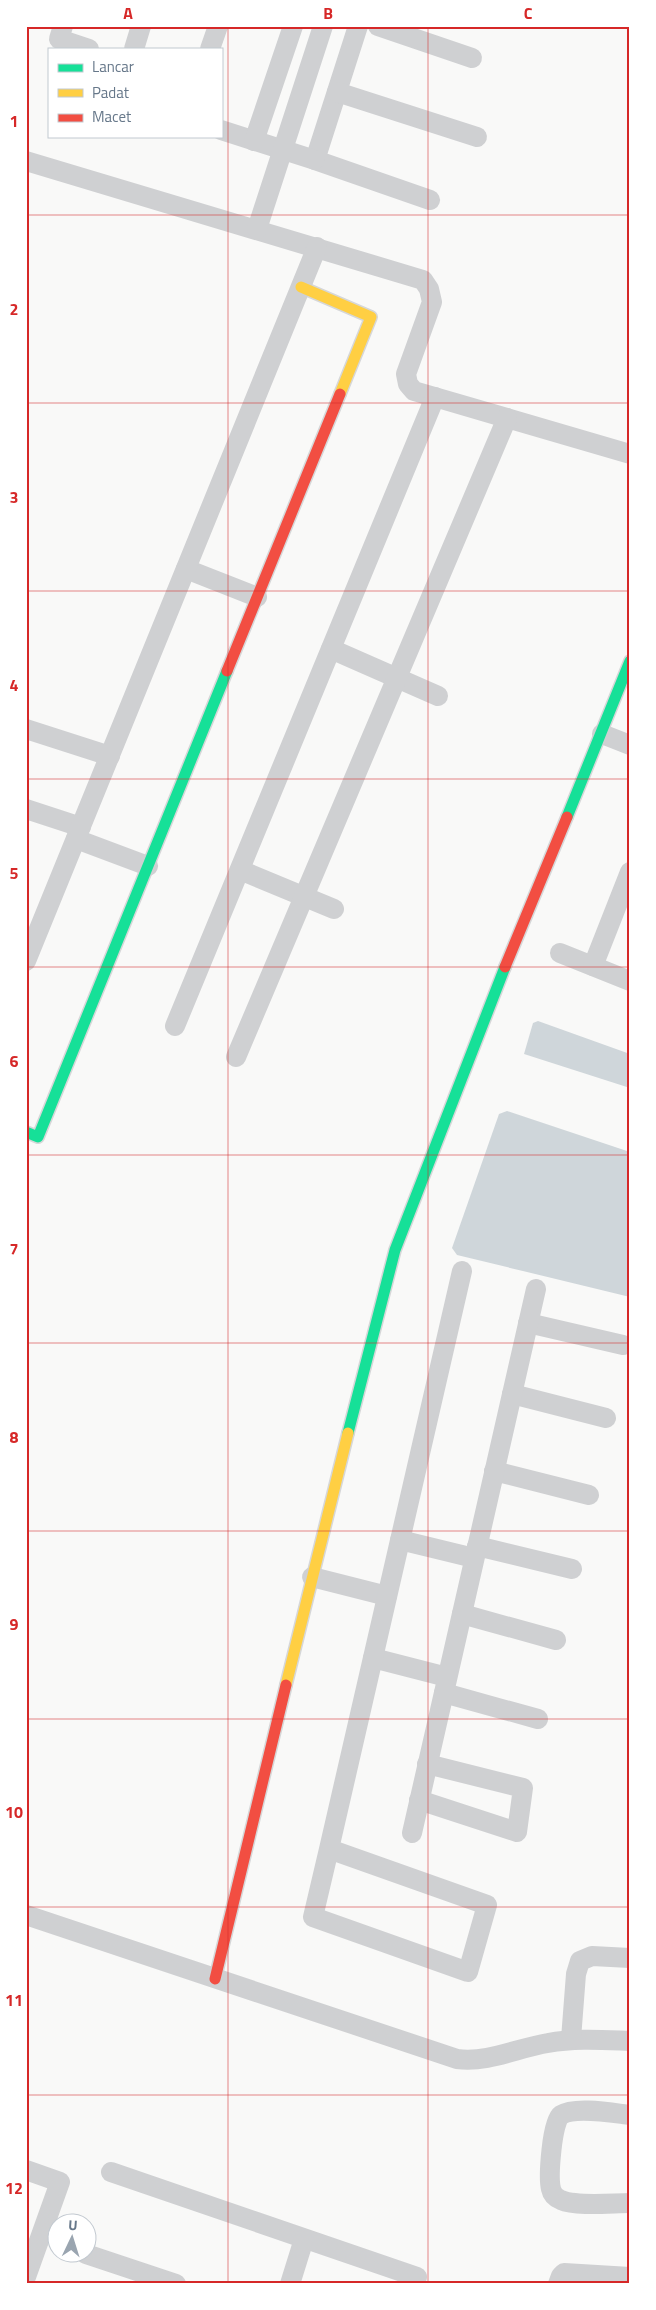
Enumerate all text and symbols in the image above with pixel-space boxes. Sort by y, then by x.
text: A [123,1,133,25]
text: B [323,1,333,25]
text: C [524,1,533,25]
legend [48,48,222,138]
text: Lancar [92,55,134,78]
text: Padat [92,81,130,104]
text: Macet [92,105,132,128]
text: 1 [10,109,18,133]
text: 2 [10,297,18,321]
text: 3 [10,485,18,509]
text: 4 [10,673,19,697]
text: 5 [10,861,19,885]
text: 6 [10,1049,19,1073]
text: 7 [10,1237,18,1261]
text: 8 [10,1425,19,1449]
text: 9 [10,1612,19,1636]
text: 10 [5,1800,23,1824]
text: 11 [5,1988,23,2012]
text: 12 [5,2176,23,2200]
north arrow [48,2212,98,2262]
text: U [68,2214,78,2235]

